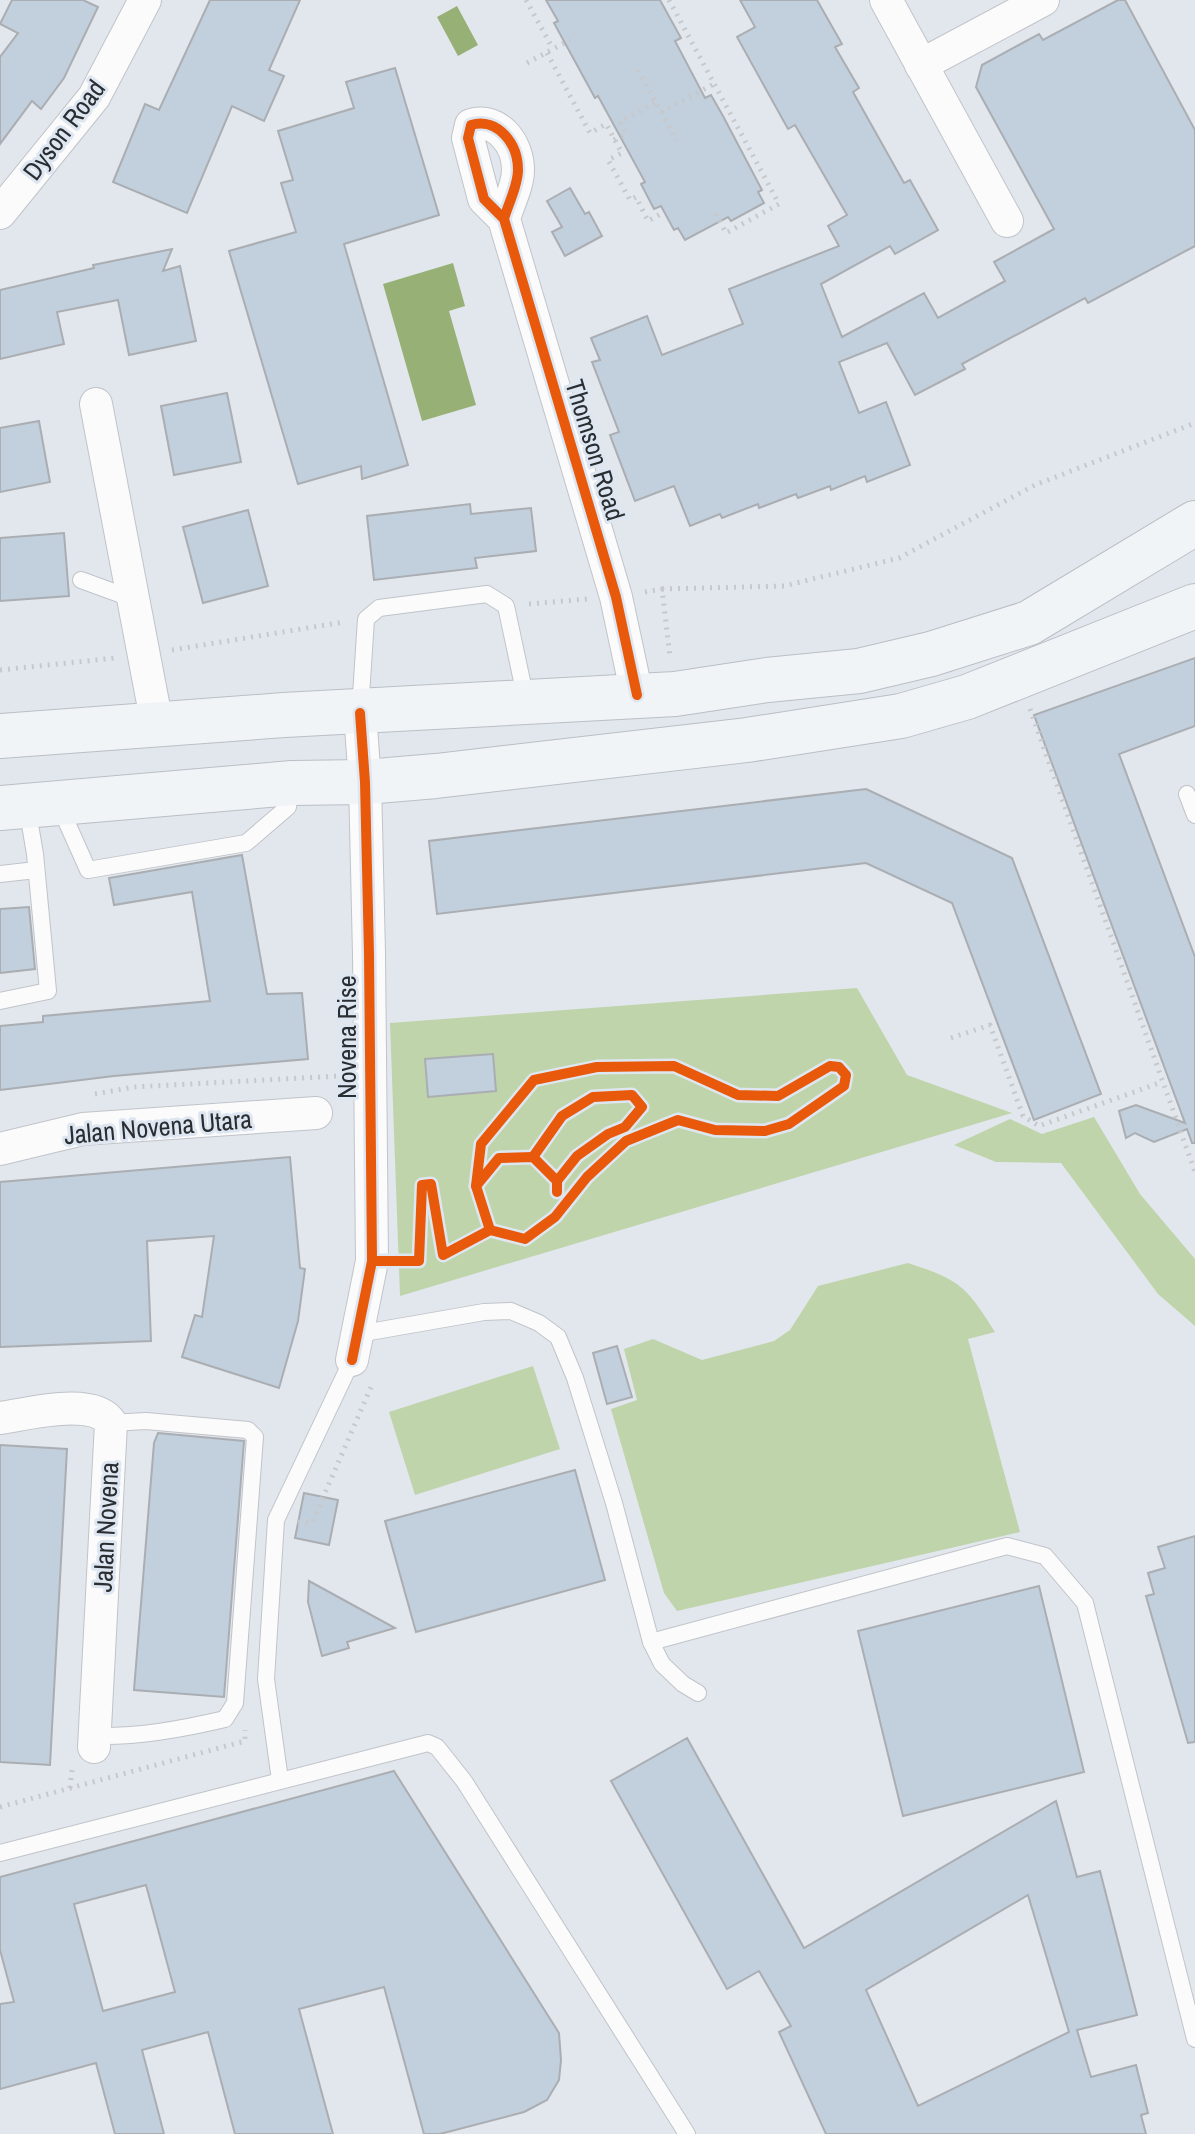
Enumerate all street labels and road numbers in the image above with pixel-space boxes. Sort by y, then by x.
street label: Dyson Road [14,72,113,187]
street label: Thomson Road [557,375,634,525]
street label: Novena Rise [329,975,364,1099]
street label: Jalan Novena Utara [63,1101,253,1152]
street label: Jalan Novena [85,1461,126,1593]

